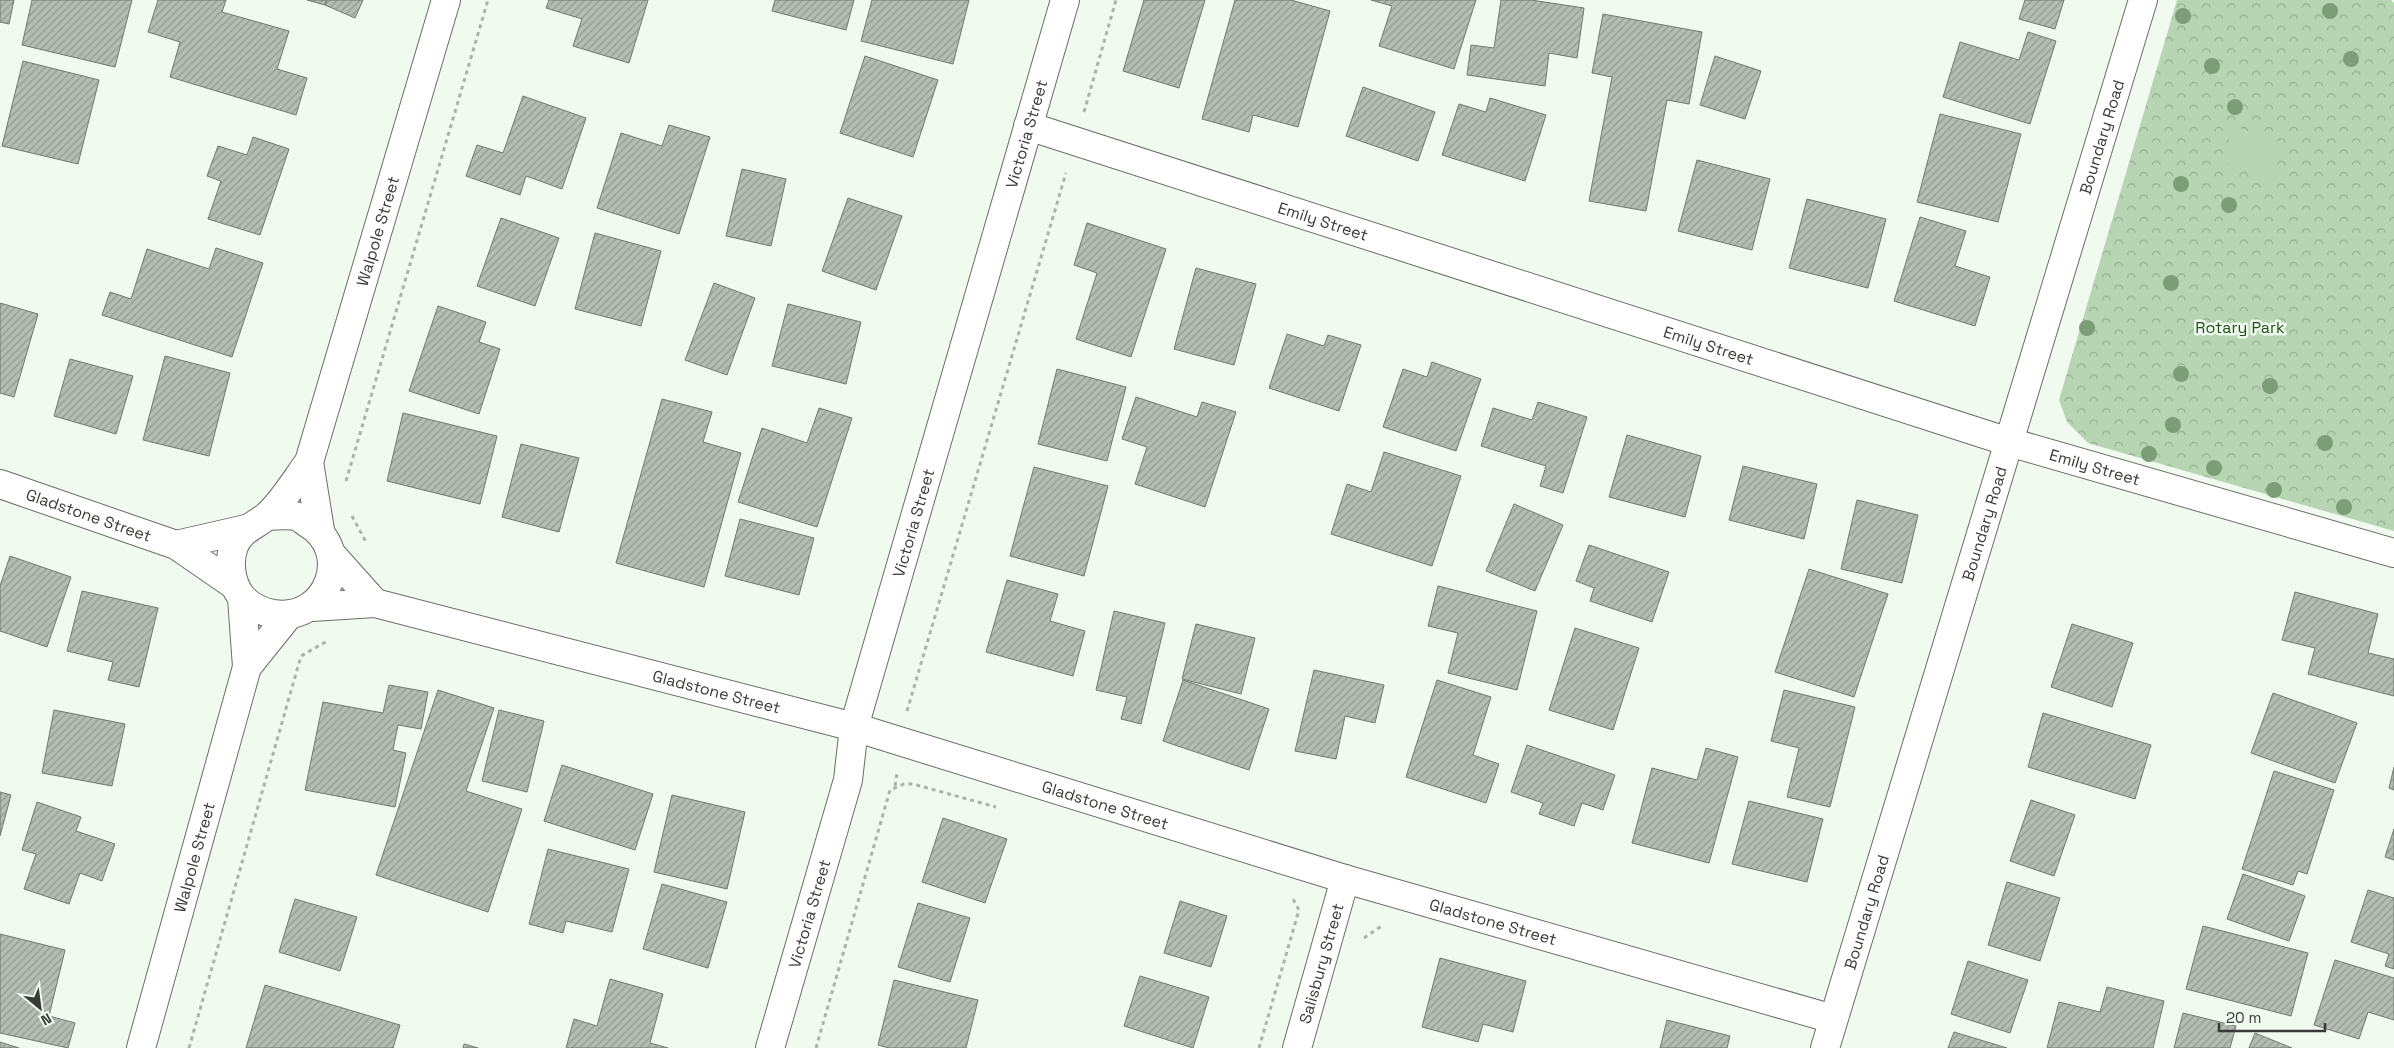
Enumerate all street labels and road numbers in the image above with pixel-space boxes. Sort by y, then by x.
street label: Victoria Street [1000,77,1052,191]
street label: Boundary Road [2074,77,2129,197]
street label: Walpole Street [351,174,404,289]
street label: Emily Street [1275,197,1371,245]
street label: Emily Street [1661,321,1756,370]
street label: Emily Street [2047,444,2143,490]
street label: Boundary Road [1957,464,2011,584]
street label: Victoria Street [888,466,939,580]
street label: Gladstone Street [23,483,154,546]
street label: Gladstone Street [650,665,783,718]
street label: Gladstone Street [1039,775,1171,834]
street label: Walpole Street [169,800,219,915]
street label: Boundary Road [1839,852,1894,972]
street label: Victoria Street [783,857,835,970]
street label: Gladstone Street [1427,893,1559,950]
street label: Salisbury Street [1294,901,1348,1026]

